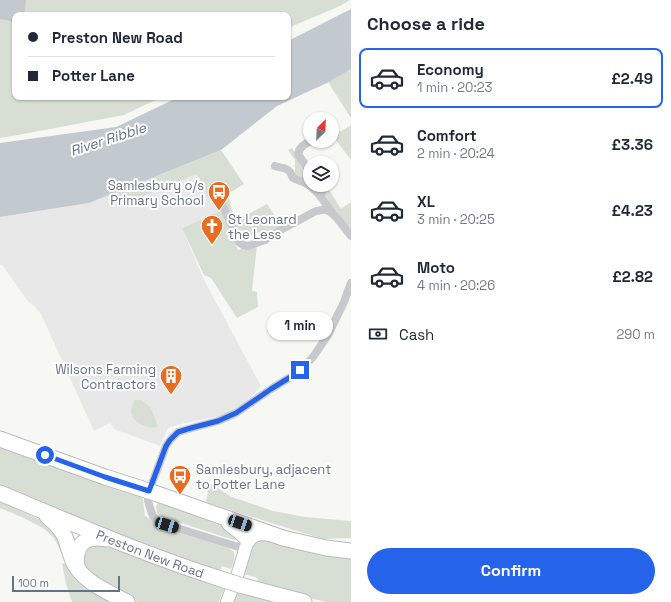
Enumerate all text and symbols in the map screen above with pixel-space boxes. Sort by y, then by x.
text: Choose a ride [367,12,485,35]
text: Preston New Road [52,28,183,47]
icon: car [369,60,405,96]
text: Economy [417,60,484,79]
text: Potter Lane [52,66,135,85]
text: £2.49 [611,69,653,88]
text: 1 min · 20:23 [417,79,492,96]
north arrow [303,112,339,148]
map controls [303,112,339,192]
water label: River Ribble [68,118,149,160]
icon: car [369,126,405,162]
text: Comfort [417,126,477,145]
text: £3.36 [611,135,653,154]
text: 2 min · 20:24 [417,145,495,162]
button: layers [303,156,339,192]
place label: Samlesbury o/s Primary School [108,177,204,209]
bus stop icon: Samlesbury o/s Primary School [206,179,232,212]
icon: car [369,192,405,228]
text: XL [417,192,435,211]
text: £4.23 [611,201,653,220]
place label: St Leonard the Less [228,211,297,243]
text: 3 min · 20:25 [417,211,495,228]
church icon: St Leonard the Less [199,213,225,246]
icon: car [369,258,405,294]
text: Moto [417,258,455,277]
text: £2.82 [612,267,653,286]
text: 4 min · 20:26 [417,277,495,294]
callout: 1 min [267,312,333,340]
text: 1 min [284,317,316,334]
icon: cash [367,323,389,345]
text: Cash [399,325,434,344]
text: 290 m [616,326,655,343]
place label: Wilsons Farming Contractors [55,361,156,393]
route end [291,361,309,379]
building icon: Wilsons Farming Contractors [158,363,184,396]
route start [36,446,54,464]
place label: Samlesbury, adjacent to Potter Lane [196,461,331,493]
bus stop icon: Samlesbury, adjacent to Potter Lane [167,463,193,496]
car [227,513,253,533]
car [154,516,180,534]
street label: Preston New Road [94,525,206,581]
button: Confirm [367,548,655,594]
scale bar [12,574,120,593]
text: 100 m [18,576,49,590]

